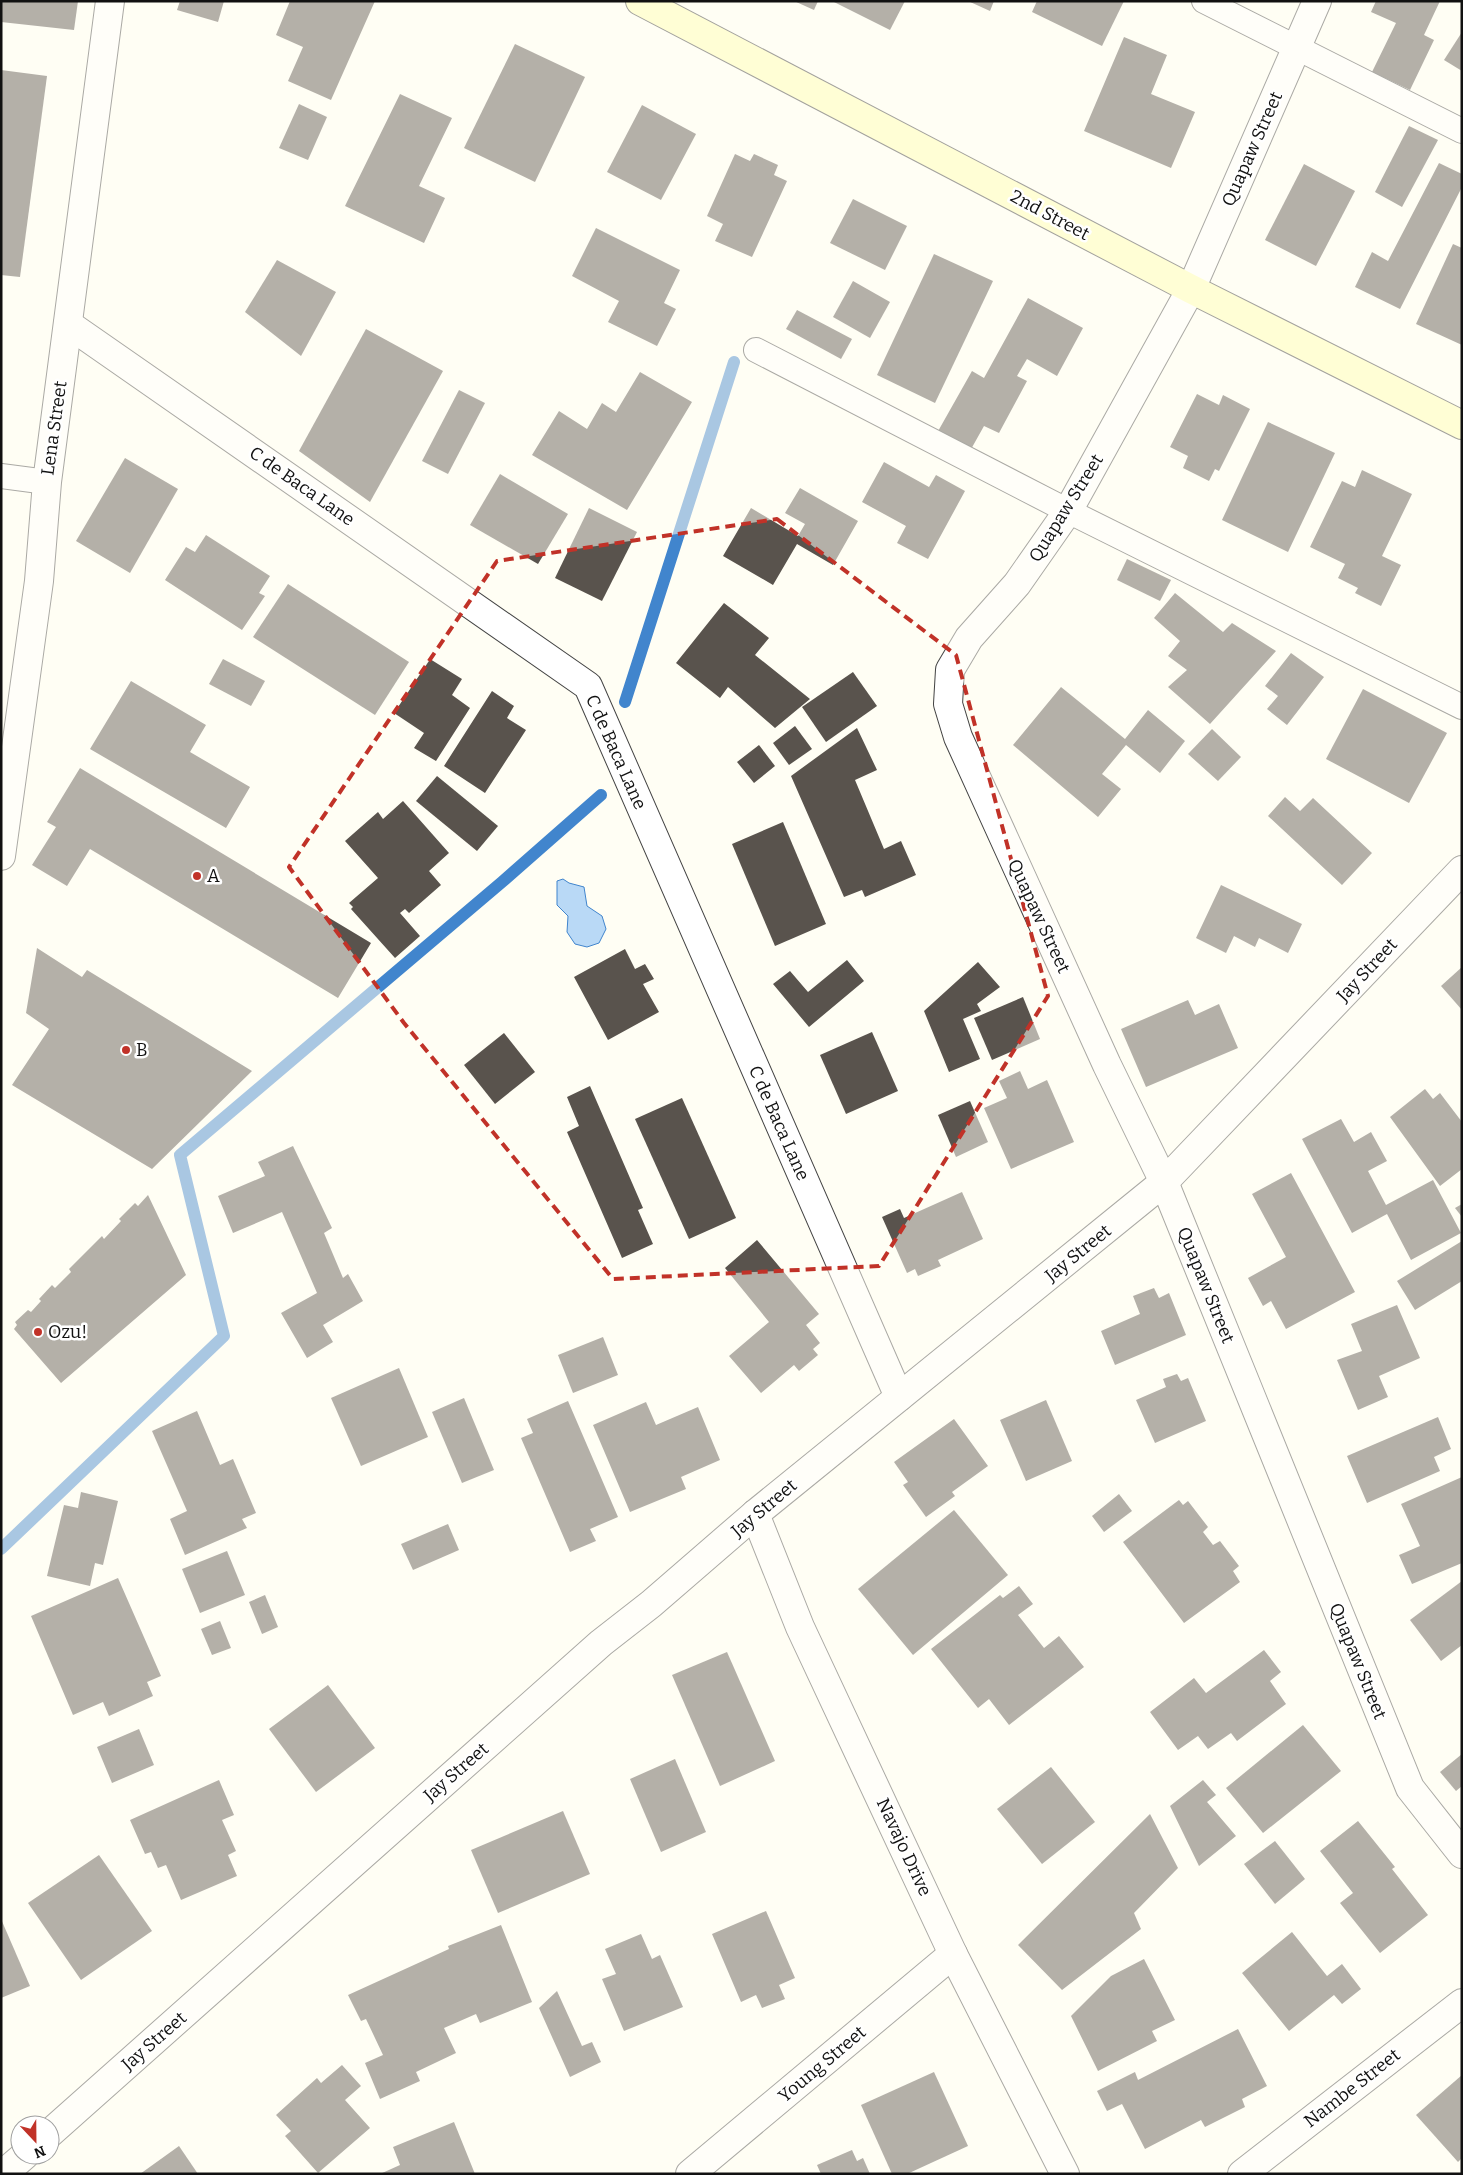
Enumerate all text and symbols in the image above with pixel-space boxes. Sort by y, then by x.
street label: Quapaw Street [1217,88,1287,210]
street label: 2nd Street [1007,185,1094,245]
street label: Lena Street [36,379,72,477]
street label: C de Baca Lane [245,442,359,530]
street label: Quapaw Street [1024,449,1108,566]
street label: C de Baca Lane [581,691,651,813]
street label: Quapaw Street [1003,855,1075,977]
place label: A [207,865,220,887]
marker: A [191,870,203,882]
street label: Jay Street [1331,933,1402,1007]
place label: B [136,1039,148,1061]
marker: B [120,1044,132,1056]
street label: C de Baca Lane [744,1062,814,1184]
street label: Jay Street [1040,1219,1116,1287]
street label: Quapaw Street [1173,1224,1239,1347]
place label: Ozu! [48,1321,87,1343]
marker: Ozu! [32,1326,44,1338]
street label: Jay Street [726,1474,802,1542]
street label: Quapaw Street [1325,1600,1391,1723]
street label: Jay Street [418,1738,493,1807]
street label: Navajo Drive [872,1795,936,1899]
street label: Jay Street [116,2007,191,2076]
street label: Young Street [774,2021,871,2107]
street label: Nambe Street [1300,2043,1405,2132]
north arrow [10,2115,60,2165]
text: N [31,2142,48,2162]

